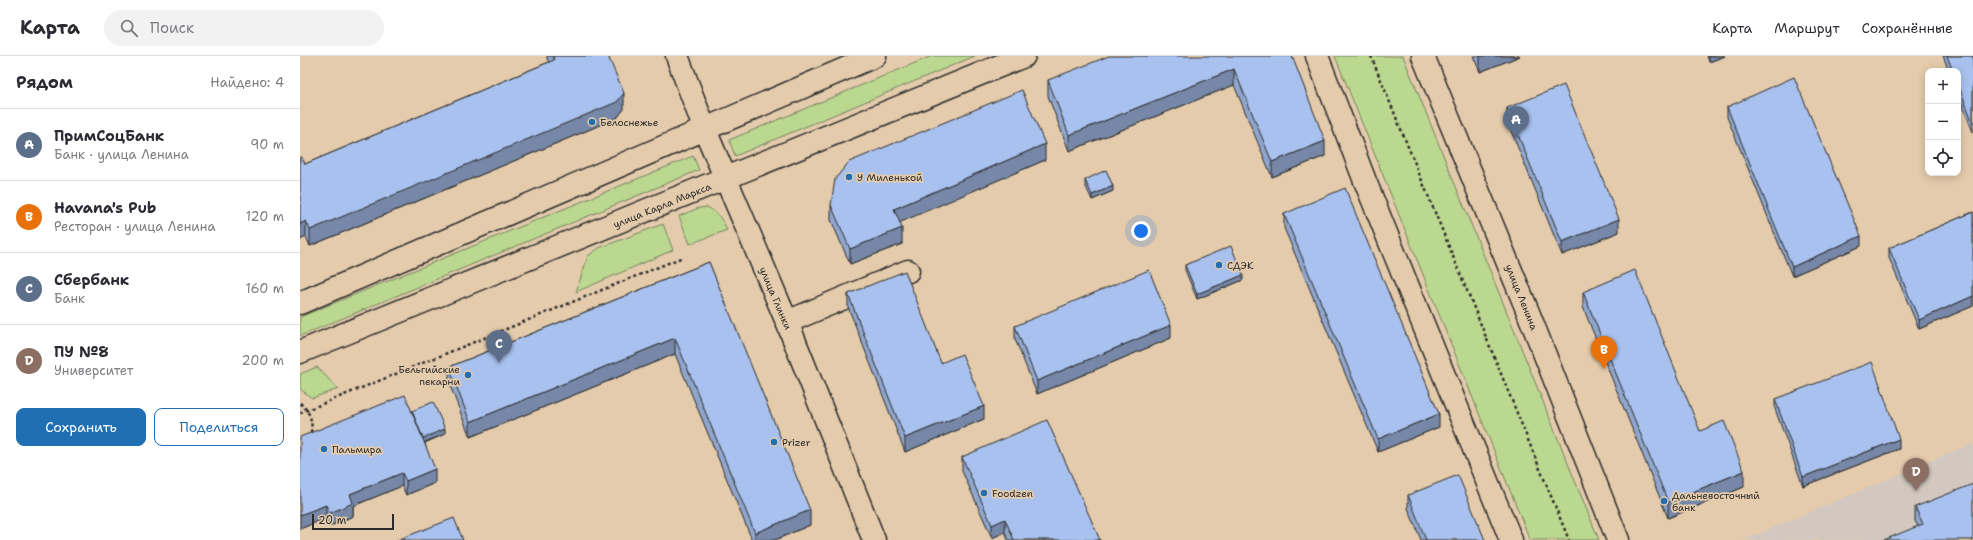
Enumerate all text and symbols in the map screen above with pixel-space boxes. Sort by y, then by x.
search box [104,10,384,46]
text: Карта [20,15,80,40]
icon: search [118,17,140,39]
text: Поиск [150,18,194,38]
text: Карта [1712,19,1752,37]
text: Маршрут [1774,19,1840,37]
text: Сохранённые [1862,19,1953,37]
map controls [1925,68,1961,176]
button: + [1925,68,1961,104]
text: Рядом [16,71,73,93]
text: Найдено: 4 [210,74,284,91]
button: − [1925,104,1961,140]
pin: A [1503,106,1529,139]
place label: Белоснежье [600,116,659,129]
marker: Белоснежье [587,117,597,127]
text: ПримСоцБанк [54,126,164,146]
text: A [24,136,34,153]
text: 90 m [250,136,284,153]
button: locate [1925,140,1961,176]
text: Банк · улица Ленина [54,146,189,163]
place label: У Миленькой [857,171,923,184]
marker: У Миленькой [844,172,854,182]
street label: улица Карла Маркса [611,180,714,231]
text: Havana's Pub [54,198,156,218]
text: B [25,208,33,225]
text: 120 m [246,208,284,225]
text: Ресторан · улица Ленина [54,218,215,235]
your location [1131,221,1151,241]
place label: СДЭК [1227,259,1254,272]
marker: СДЭК [1214,260,1224,270]
street label: улица Ленина [1502,262,1541,333]
street label: улица Глинки [756,265,795,332]
text: Сбербанк [54,270,129,290]
text: C [25,280,33,297]
text: 160 m [246,280,284,297]
text: Банк [54,290,85,307]
pin: C [486,330,512,363]
pin: B [1591,336,1617,369]
text: ПУ №8 [54,342,109,362]
text: D [24,352,34,369]
text: 200 m [242,352,284,369]
text: Университет [54,362,133,379]
place label: Бельгийские пекарни [398,363,460,388]
marker: Бельгийские пекарни [463,370,473,380]
button: Сохранить [16,408,146,446]
button: Поделиться [154,408,284,446]
place label: Prizer [782,436,811,449]
marker: Prizer [769,437,779,447]
place label: Пальмира [332,443,382,456]
marker: Пальмира [319,444,329,454]
pin: D [1903,458,1929,491]
place label: Foodzen [992,487,1033,500]
marker: Foodzen [979,488,989,498]
place label: Дальневосточный банк [1672,489,1760,514]
marker: Дальневосточный банк [1659,496,1669,506]
scale bar [312,512,394,531]
text: 20 m [318,513,346,528]

